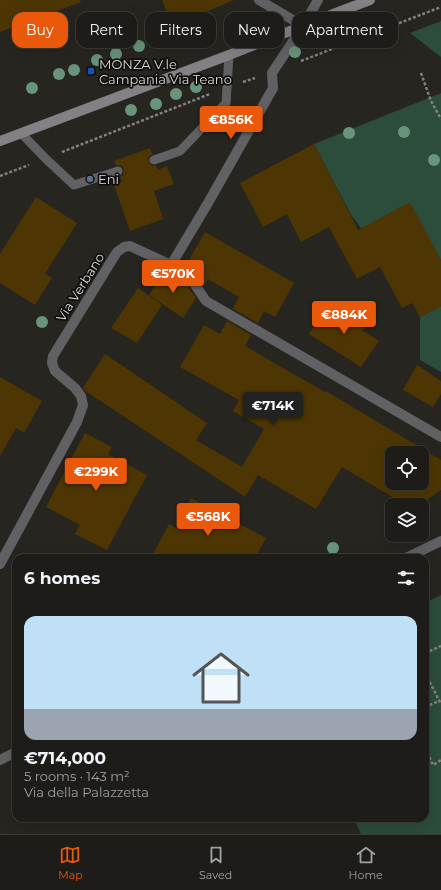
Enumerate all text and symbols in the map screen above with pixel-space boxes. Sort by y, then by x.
chip: Buy [12,12,68,48]
chip: Rent [76,12,137,48]
chip: Filters [145,12,216,48]
chip: New [224,12,284,48]
chip: Apartment [292,12,398,48]
place label: MONZA V.le Campania Via Teano [99,56,232,87]
marker: MONZA V.le Campania Via Teano [86,66,96,76]
pin: €856K [203,106,259,140]
text: €856K [209,111,253,127]
place label: Eni [98,171,119,187]
marker: Eni [85,174,95,184]
street label: Via Verbano [53,250,107,324]
pin: €570K [145,260,201,294]
text: €570K [151,265,195,281]
pin: €884K [316,301,372,335]
text: €884K [321,306,367,322]
pin: €714K [245,392,301,426]
text: €714K [252,397,294,413]
map controls [385,446,429,542]
button: locate [385,446,429,490]
pin: €299K [68,458,124,492]
text: €299K [74,463,118,479]
button: layers [385,498,429,542]
pin: €568K [180,503,236,537]
text: €568K [186,508,230,524]
icon: filters [395,567,417,589]
text: 6 homes [24,568,100,588]
icon: home [185,642,257,714]
text: €714,000 [24,748,106,768]
text: 5 rooms · 143 m² [24,768,130,784]
text: Via della Palazzetta [24,784,149,800]
tab: Map [58,844,83,882]
tab: Saved [199,844,232,882]
tab: Home [349,844,383,882]

